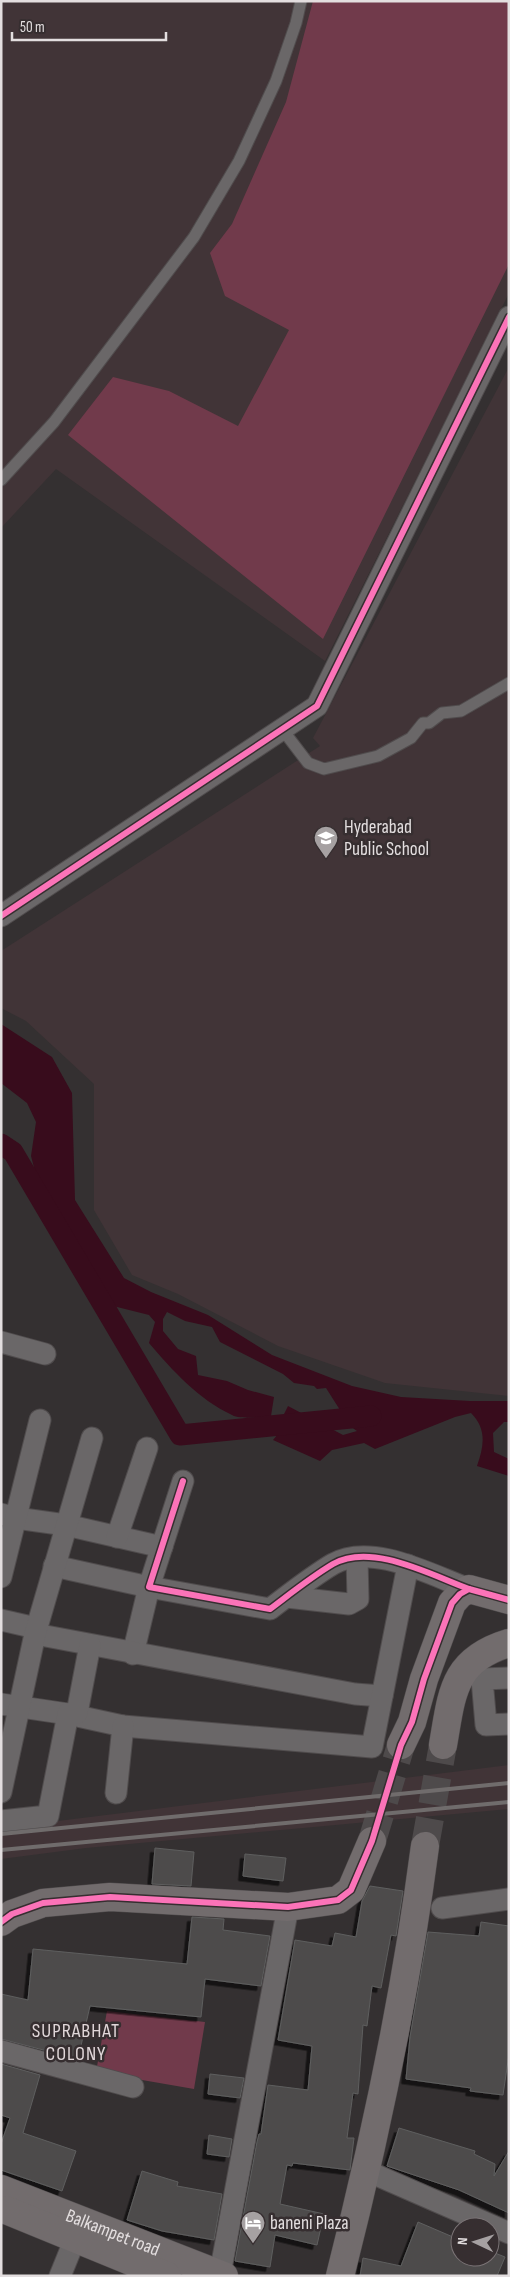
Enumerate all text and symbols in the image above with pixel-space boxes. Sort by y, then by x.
scale bar [12,10,166,42]
text: 50 m [20,18,45,37]
place label: Hyderabad Public School [344,816,429,861]
school or university icon: Hyderabad Public School [313,825,339,859]
district label: SUPRABHAT COLONY [32,2019,120,2066]
street label: Balkampet road [63,2204,163,2261]
hotel icon: baneni Plaza [240,2210,266,2244]
place label: baneni Plaza [270,2212,349,2235]
north arrow [450,2217,500,2267]
text: N [454,2237,471,2245]

